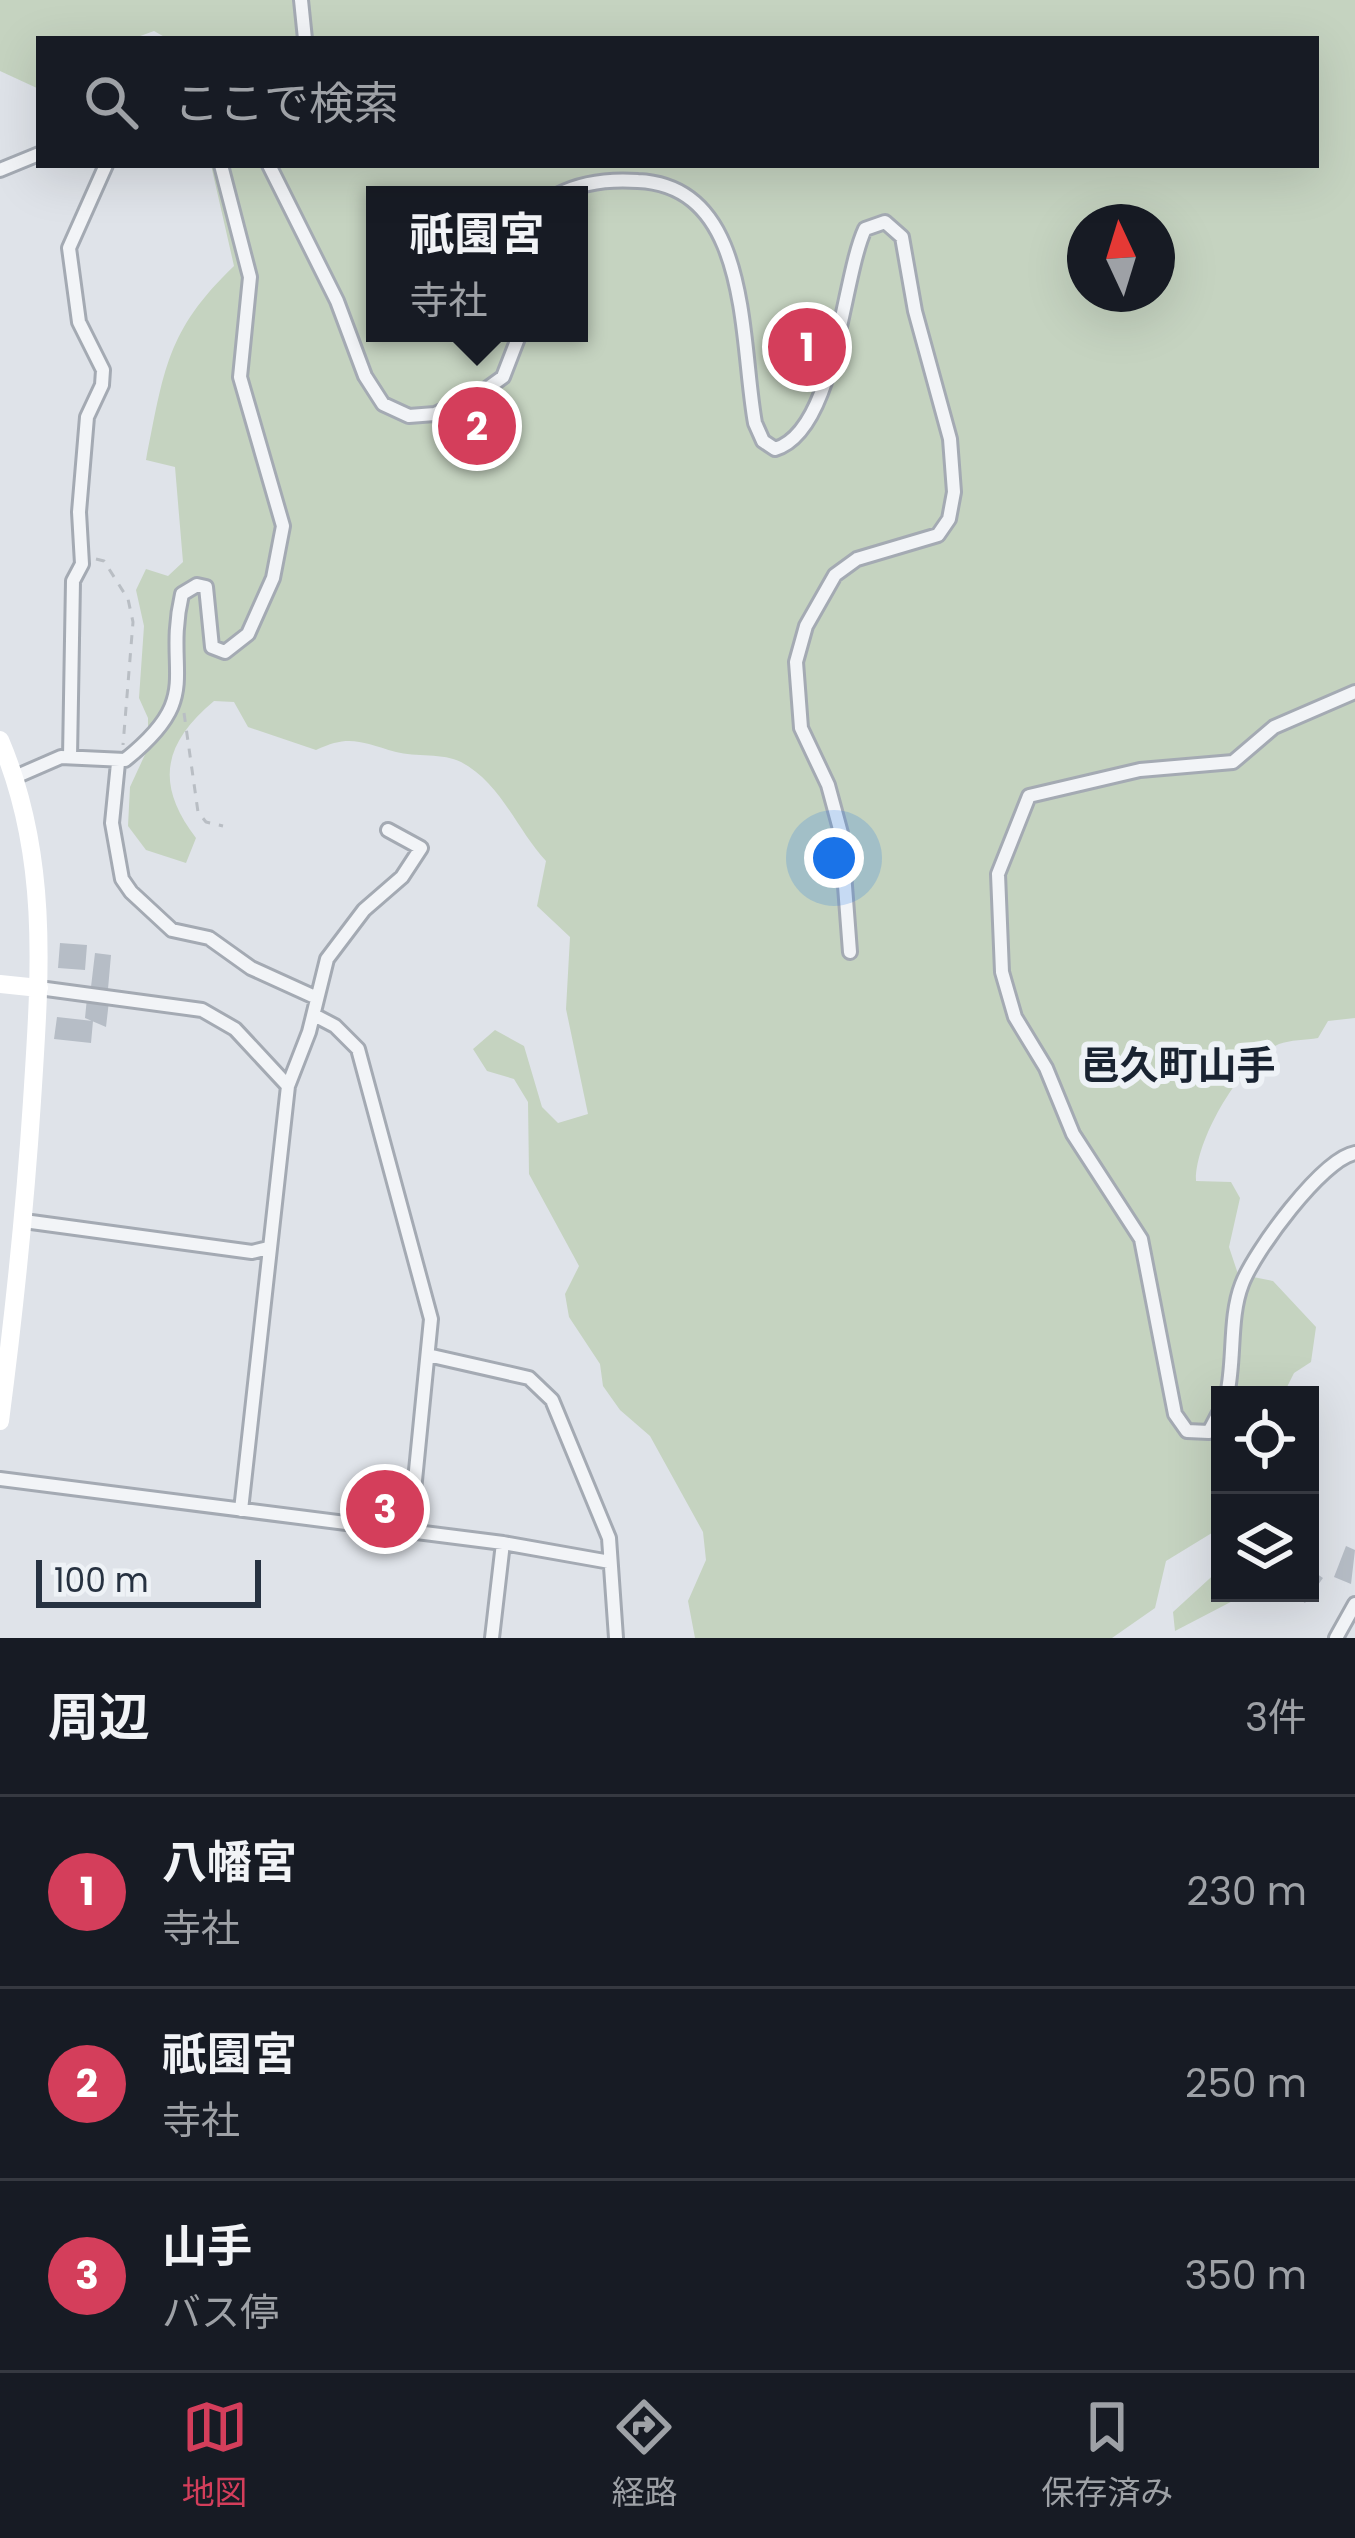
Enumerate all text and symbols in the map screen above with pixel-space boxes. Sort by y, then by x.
search box [36,36,1319,168]
icon: search [78,69,144,135]
text: ここで検索 [174,72,399,135]
popup [366,186,588,342]
text: 祇園宮 [409,203,545,266]
north arrow [1067,204,1175,312]
text: 寺社 [409,273,488,328]
pin: 1 [768,302,846,392]
pin: 2 [438,381,516,471]
your location [804,828,864,888]
district label: 邑久町山手 [1080,1038,1276,1093]
map controls [1211,1386,1319,1602]
button: locate [1211,1386,1319,1494]
pin: 3 [346,1464,424,1554]
button: layers [1211,1494,1319,1602]
scale bar [36,1554,261,1607]
text: 100 m [54,1557,149,1604]
text: 周辺 [48,1681,150,1753]
text: 3件 [1245,1690,1307,1745]
text: 八幡宮 [162,1831,297,1894]
text: 1 [80,1864,94,1919]
text: 230 m [1187,1864,1307,1919]
text: 寺社 [162,1901,240,1956]
text: 祇園宮 [162,2023,297,2086]
text: 2 [76,2056,98,2111]
text: 250 m [1185,2056,1307,2111]
text: 寺社 [162,2093,240,2148]
text: 山手 [162,2215,252,2278]
text: 3 [75,2248,99,2303]
text: 350 m [1184,2248,1307,2303]
text: バス停 [162,2285,279,2340]
tab: 地図 [182,2394,248,2518]
tab: 経路 [611,2394,677,2518]
tab: 保存済み [1041,2394,1173,2518]

